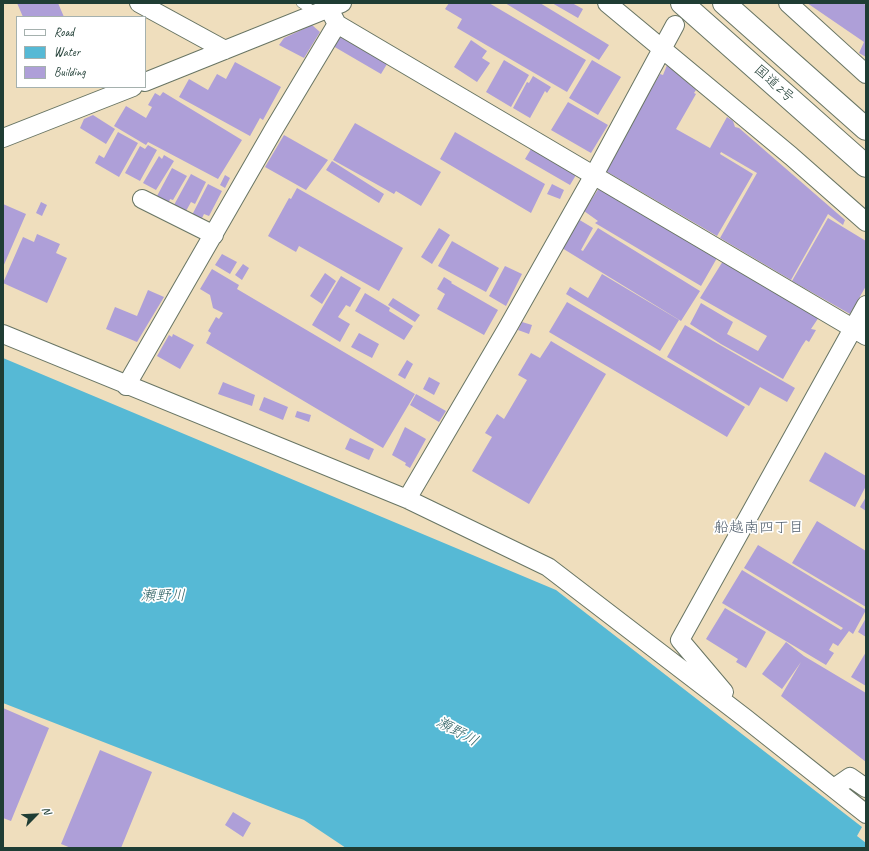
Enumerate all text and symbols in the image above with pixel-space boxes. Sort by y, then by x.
legend [16,16,146,88]
text: Road [54,24,74,40]
text: Water [54,44,80,60]
street label: 国道2号 [750,62,798,106]
text: Building [54,64,86,80]
district label: 船越南四丁目 [714,519,804,537]
water label: 瀬野川 [141,587,185,605]
water label: 瀬野川 [433,713,481,751]
north arrow [16,795,56,835]
text: N [39,804,55,816]

